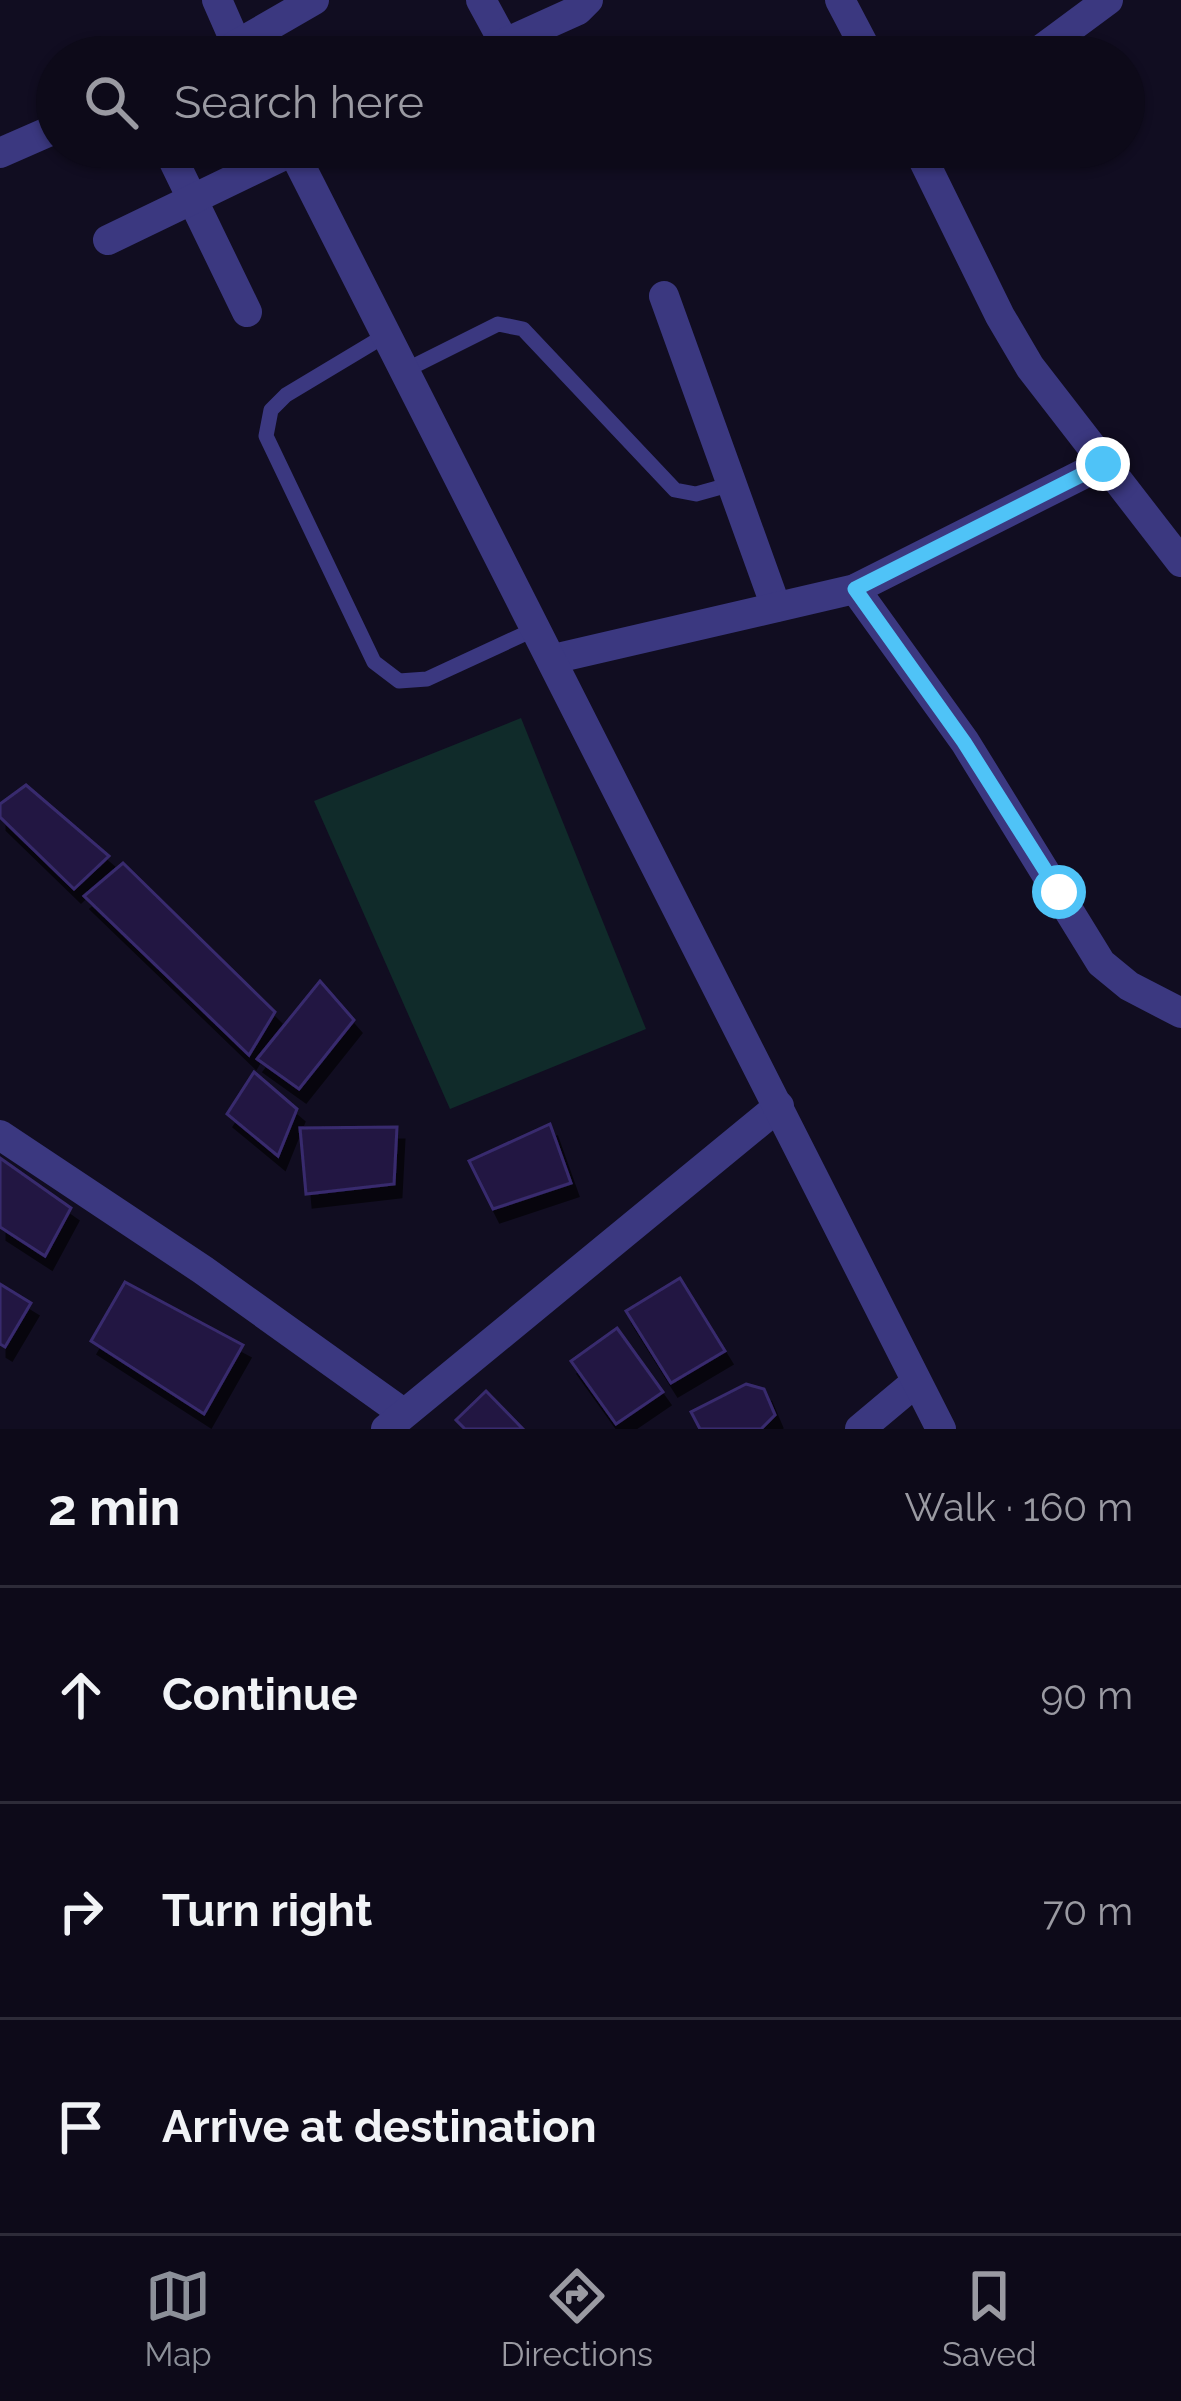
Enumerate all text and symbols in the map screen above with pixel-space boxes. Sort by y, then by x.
search box [36,36,1145,168]
icon: search [78,69,144,135]
text: Search here [174,76,424,129]
route end [1076,437,1130,491]
route start [1032,865,1086,919]
text: 2 min [48,1477,180,1537]
text: Walk · 160 m [905,1484,1133,1530]
icon: ahead [48,1662,114,1728]
text: Continue [162,1668,358,1721]
text: 90 m [1040,1672,1133,1718]
icon: right [48,1878,114,1944]
text: Turn right [162,1884,372,1937]
text: 70 m [1043,1888,1133,1934]
icon: arrive [48,2094,114,2160]
text: Arrive at destination [162,2100,597,2153]
tab: Map [145,2263,212,2374]
tab: Directions [501,2263,653,2374]
tab: Saved [942,2263,1036,2374]

